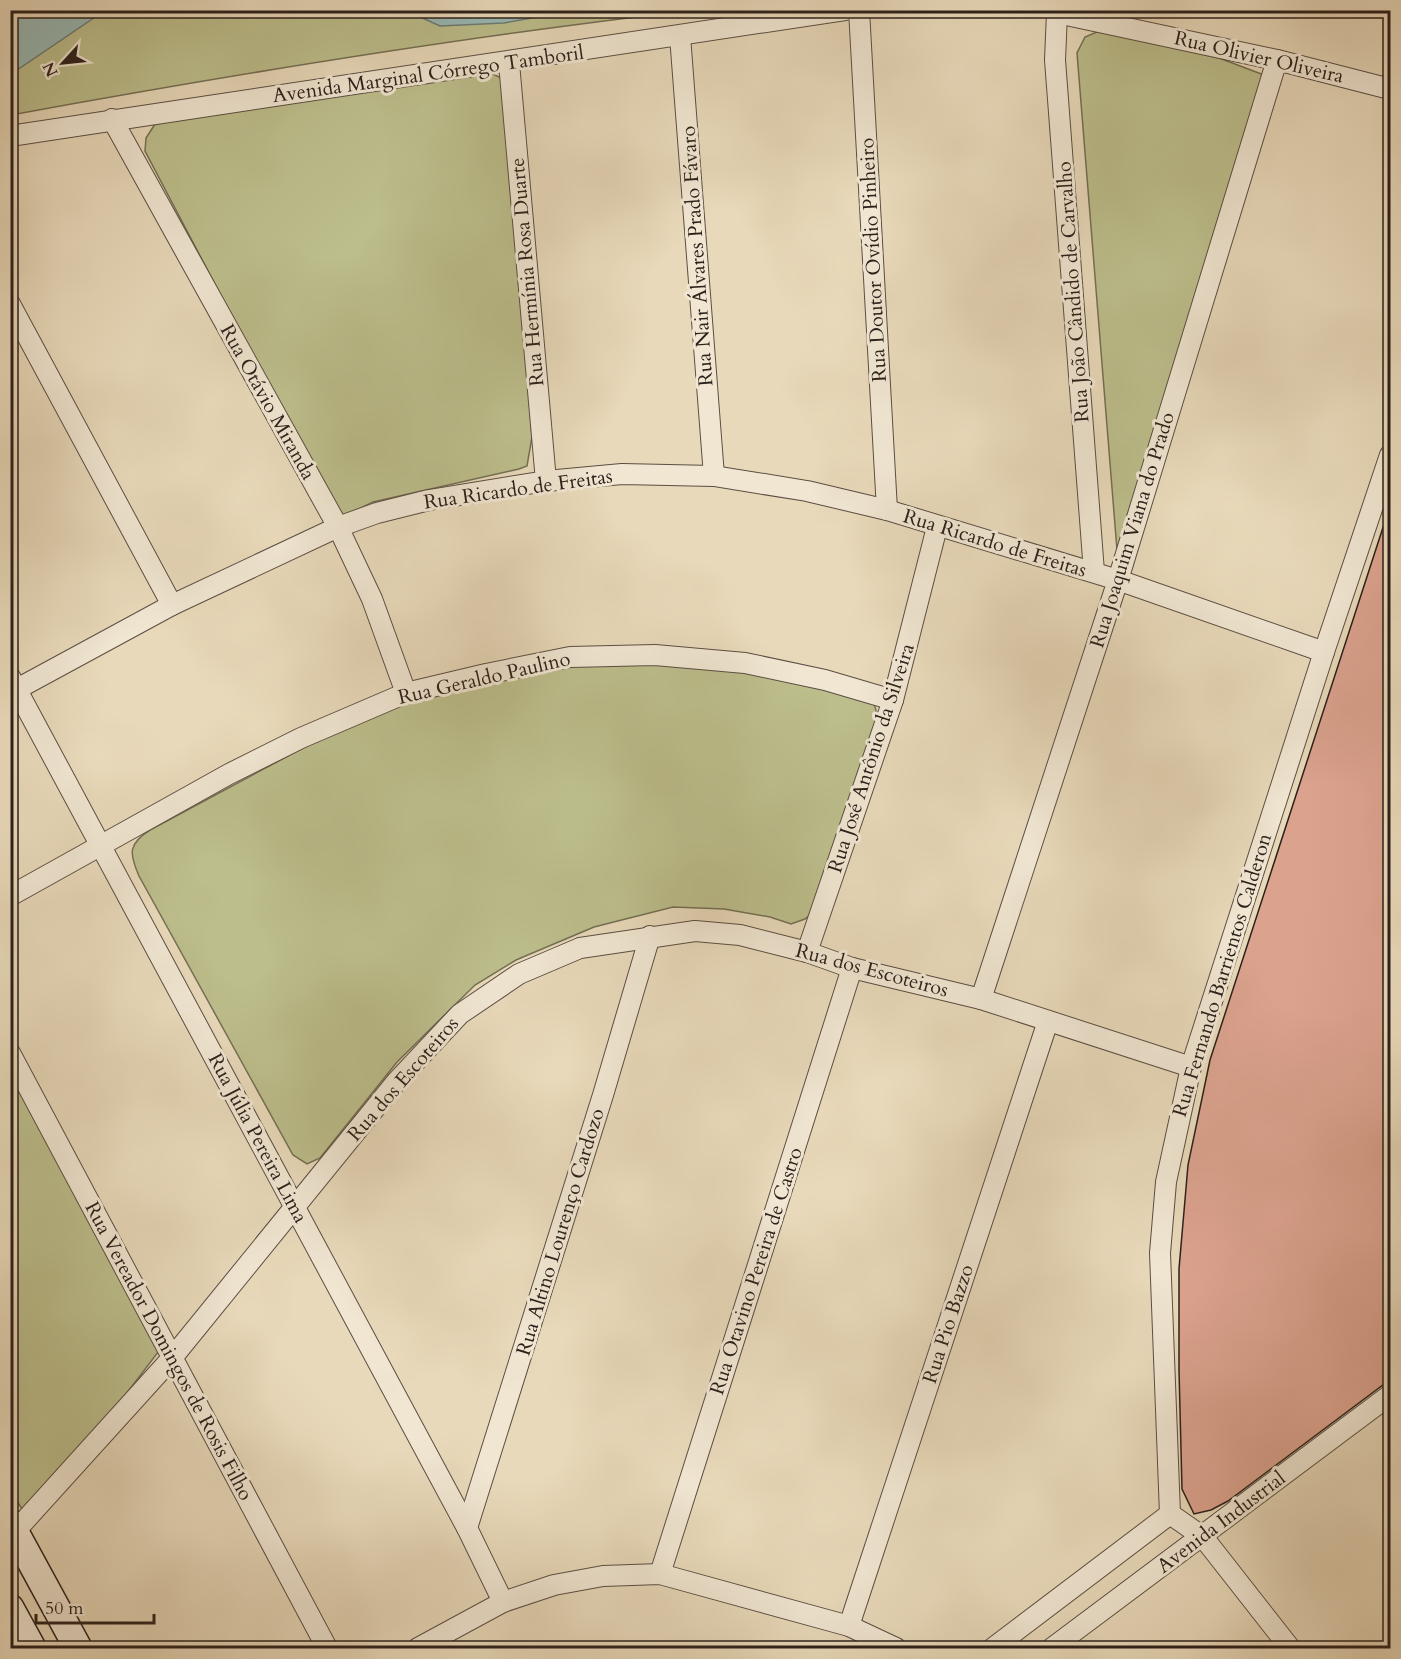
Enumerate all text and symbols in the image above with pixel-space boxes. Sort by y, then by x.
street label: Rua Olivier Oliveira [1172,24,1347,90]
north arrow [33,33,93,93]
street label: Avenida Marginal Córrego Tamboril [271,39,585,109]
text: N [38,58,63,81]
street label: Rua Nair Álvares Prado Fávaro [674,125,720,387]
street label: Rua Doutor Ovídio Pinheiro [853,137,893,383]
street label: Rua Hermínia Rosa Duarte [504,157,550,387]
street label: Rua João Cândido de Carvalho [1050,160,1096,423]
street label: Rua Otávio Miranda [214,319,322,485]
street label: Rua Joaquim Viana do Prado [1083,409,1181,651]
street label: Rua Ricardo de Freitas [422,462,614,516]
street label: Rua Ricardo de Freitas [900,502,1090,584]
street label: Rua José Antônio da Silveira [821,640,921,876]
street label: Rua Geraldo Paulino [395,645,573,711]
street label: Rua Fernando Barrientos Calderon [1166,829,1278,1120]
street label: Rua dos Escoteiros [793,937,951,1003]
street label: Rua dos Escoteiros [341,1011,465,1147]
street label: Rua Júlia Pereira Lima [202,1048,314,1228]
street label: Rua Altino Lourenço Cardozo [510,1105,611,1359]
street label: Rua Otavino Pereira de Castro [703,1144,809,1398]
street label: Rua Vereador Domingos de Rosis Filho [78,1197,260,1505]
street label: Rua Pio Bazzo [916,1261,980,1387]
street label: Avenida Industrial [1151,1465,1291,1579]
scale bar [36,1587,154,1625]
text: 50 m [45,1596,84,1621]

